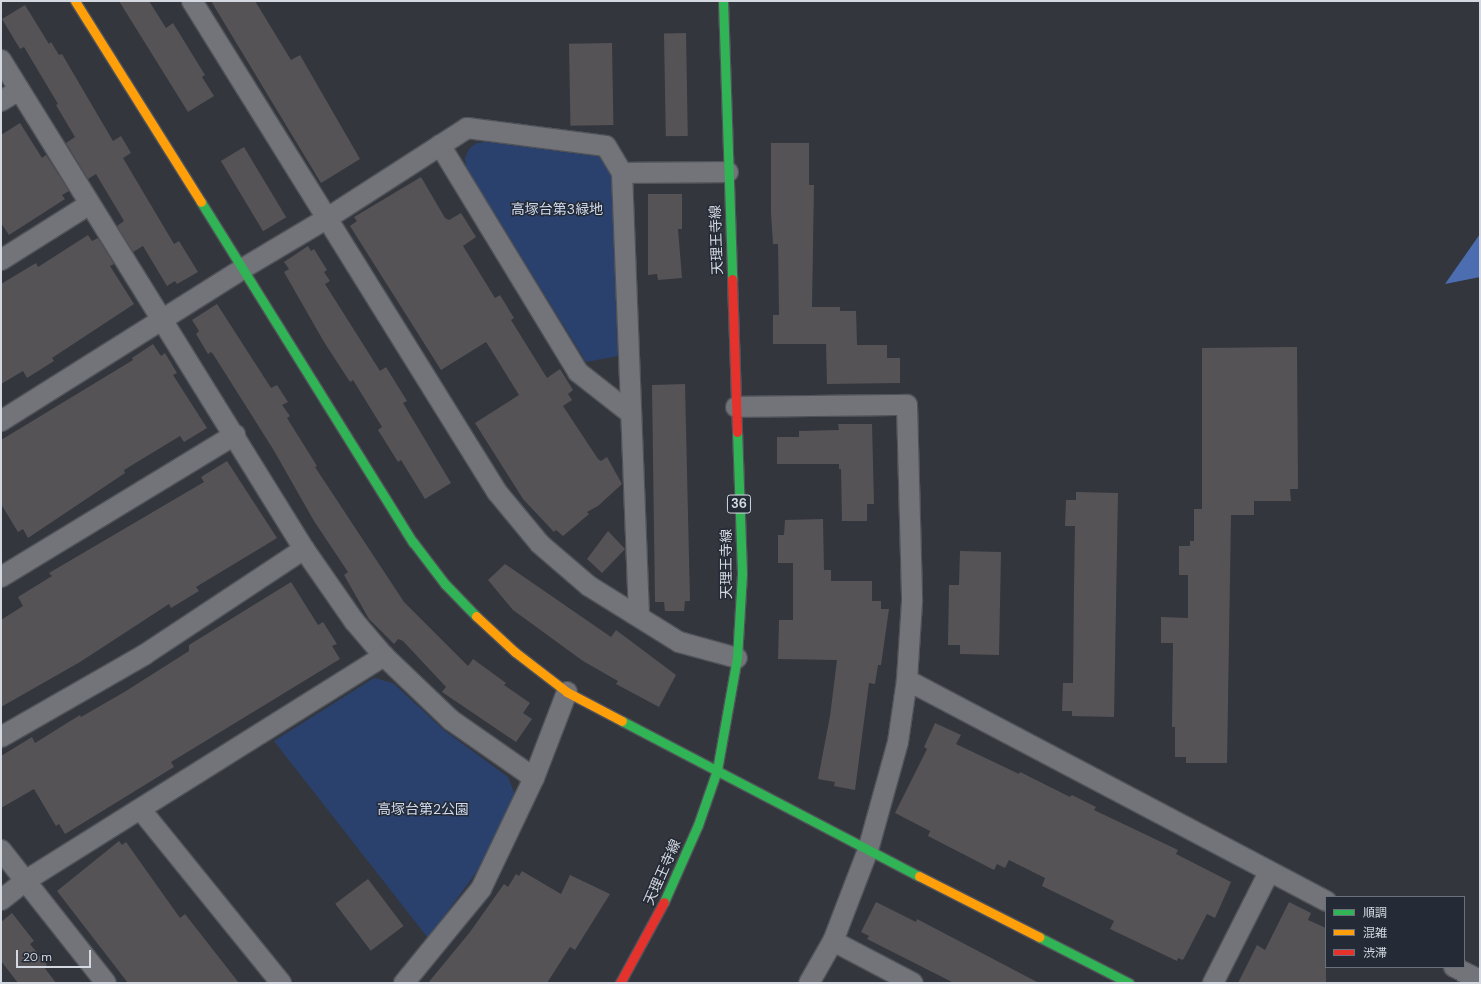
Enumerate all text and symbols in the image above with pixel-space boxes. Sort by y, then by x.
park label: 高塚台第3緑地 [511,201,603,217]
street label: 天理王寺線 [706,205,726,275]
road number: 36 [726,493,752,515]
street label: 天理王寺線 [718,529,734,599]
park label: 高塚台第2公園 [377,801,469,817]
street label: 天理王寺線 [640,837,684,907]
legend [1325,896,1465,968]
text: 順調 [1363,905,1387,921]
text: 混雑 [1363,925,1387,941]
scale bar [18,942,93,968]
text: 渋滞 [1363,945,1387,961]
text: 20 m [23,949,52,965]

